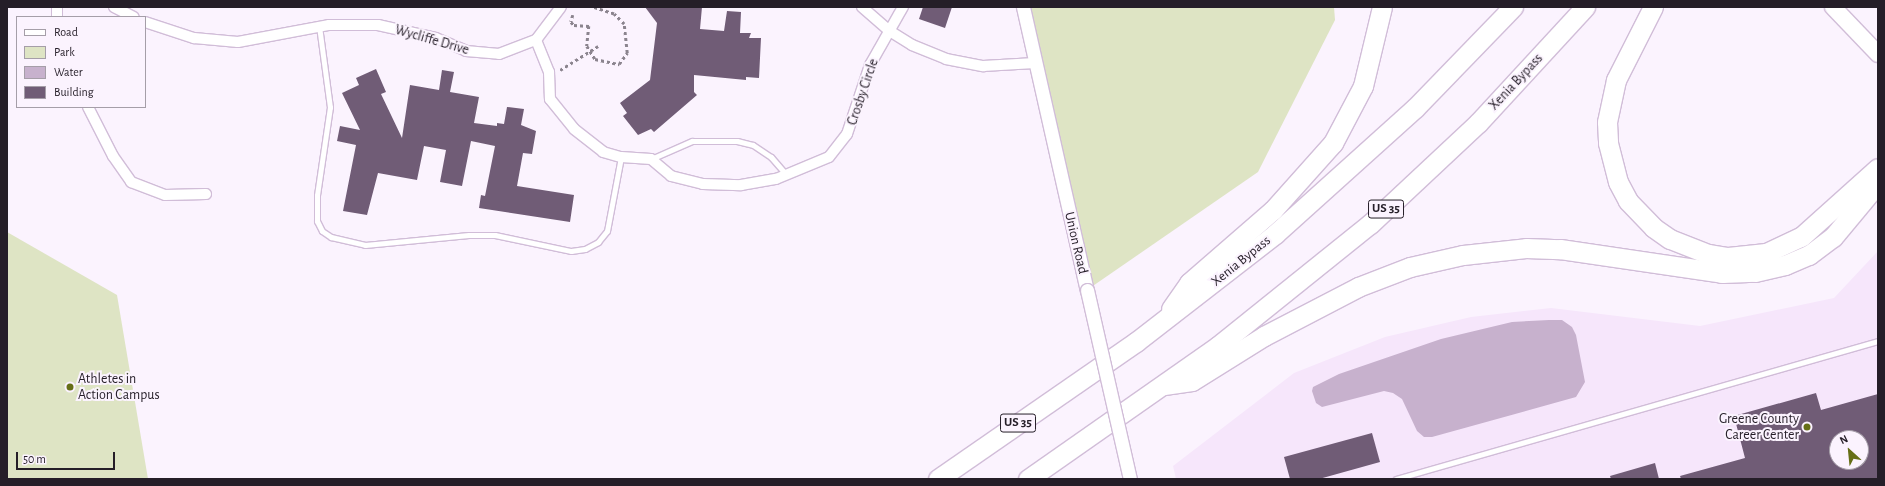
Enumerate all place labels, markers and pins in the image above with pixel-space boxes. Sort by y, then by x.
place label: Athletes in Action Campus [78,371,160,404]
marker: Athletes in Action Campus [65,382,75,392]
place label: Greene County Career Center [1719,411,1799,444]
marker: Greene County Career Center [1802,422,1812,432]

